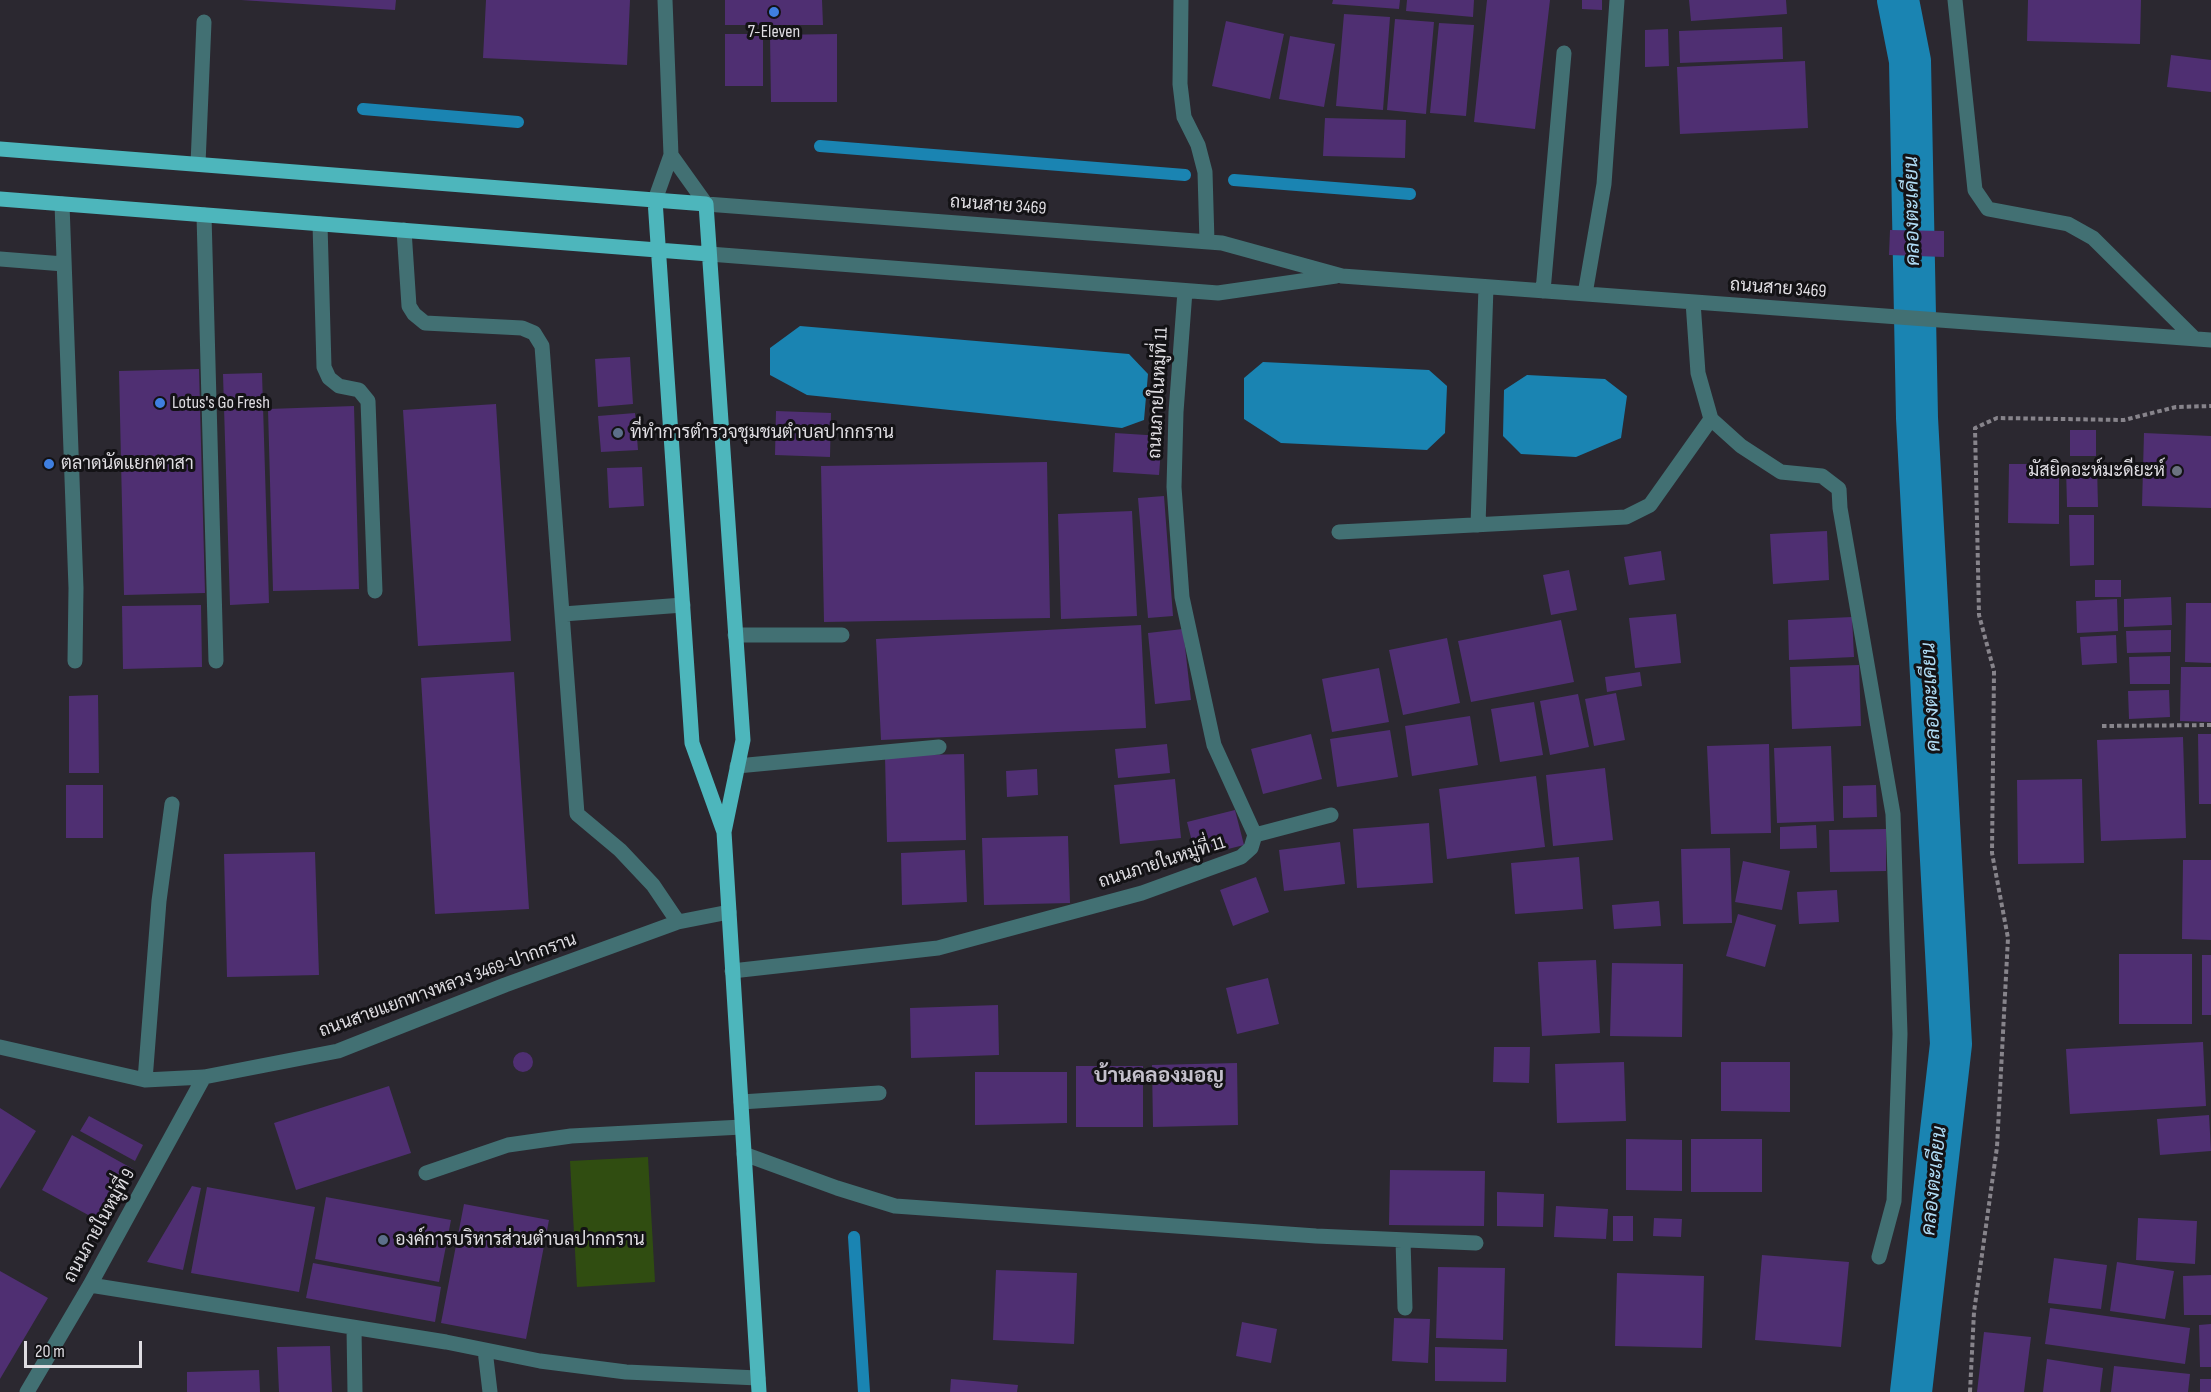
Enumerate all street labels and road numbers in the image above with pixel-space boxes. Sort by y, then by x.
street label: ถนนสาย 3469 [949,192,1047,220]
street label: ถนนสาย 3469 [1729,275,1827,303]
street label: ถนนภายในหมู่ที่ 11 [1145,327,1173,459]
street label: ถนนภายในหมู่ที่ 11 [1096,832,1228,894]
street label: ถนนสายแยกทางหลวง 3469-ปากกราน [316,929,580,1043]
street label: ถนนภายในหมู่ที่ 9 [60,1165,140,1287]

